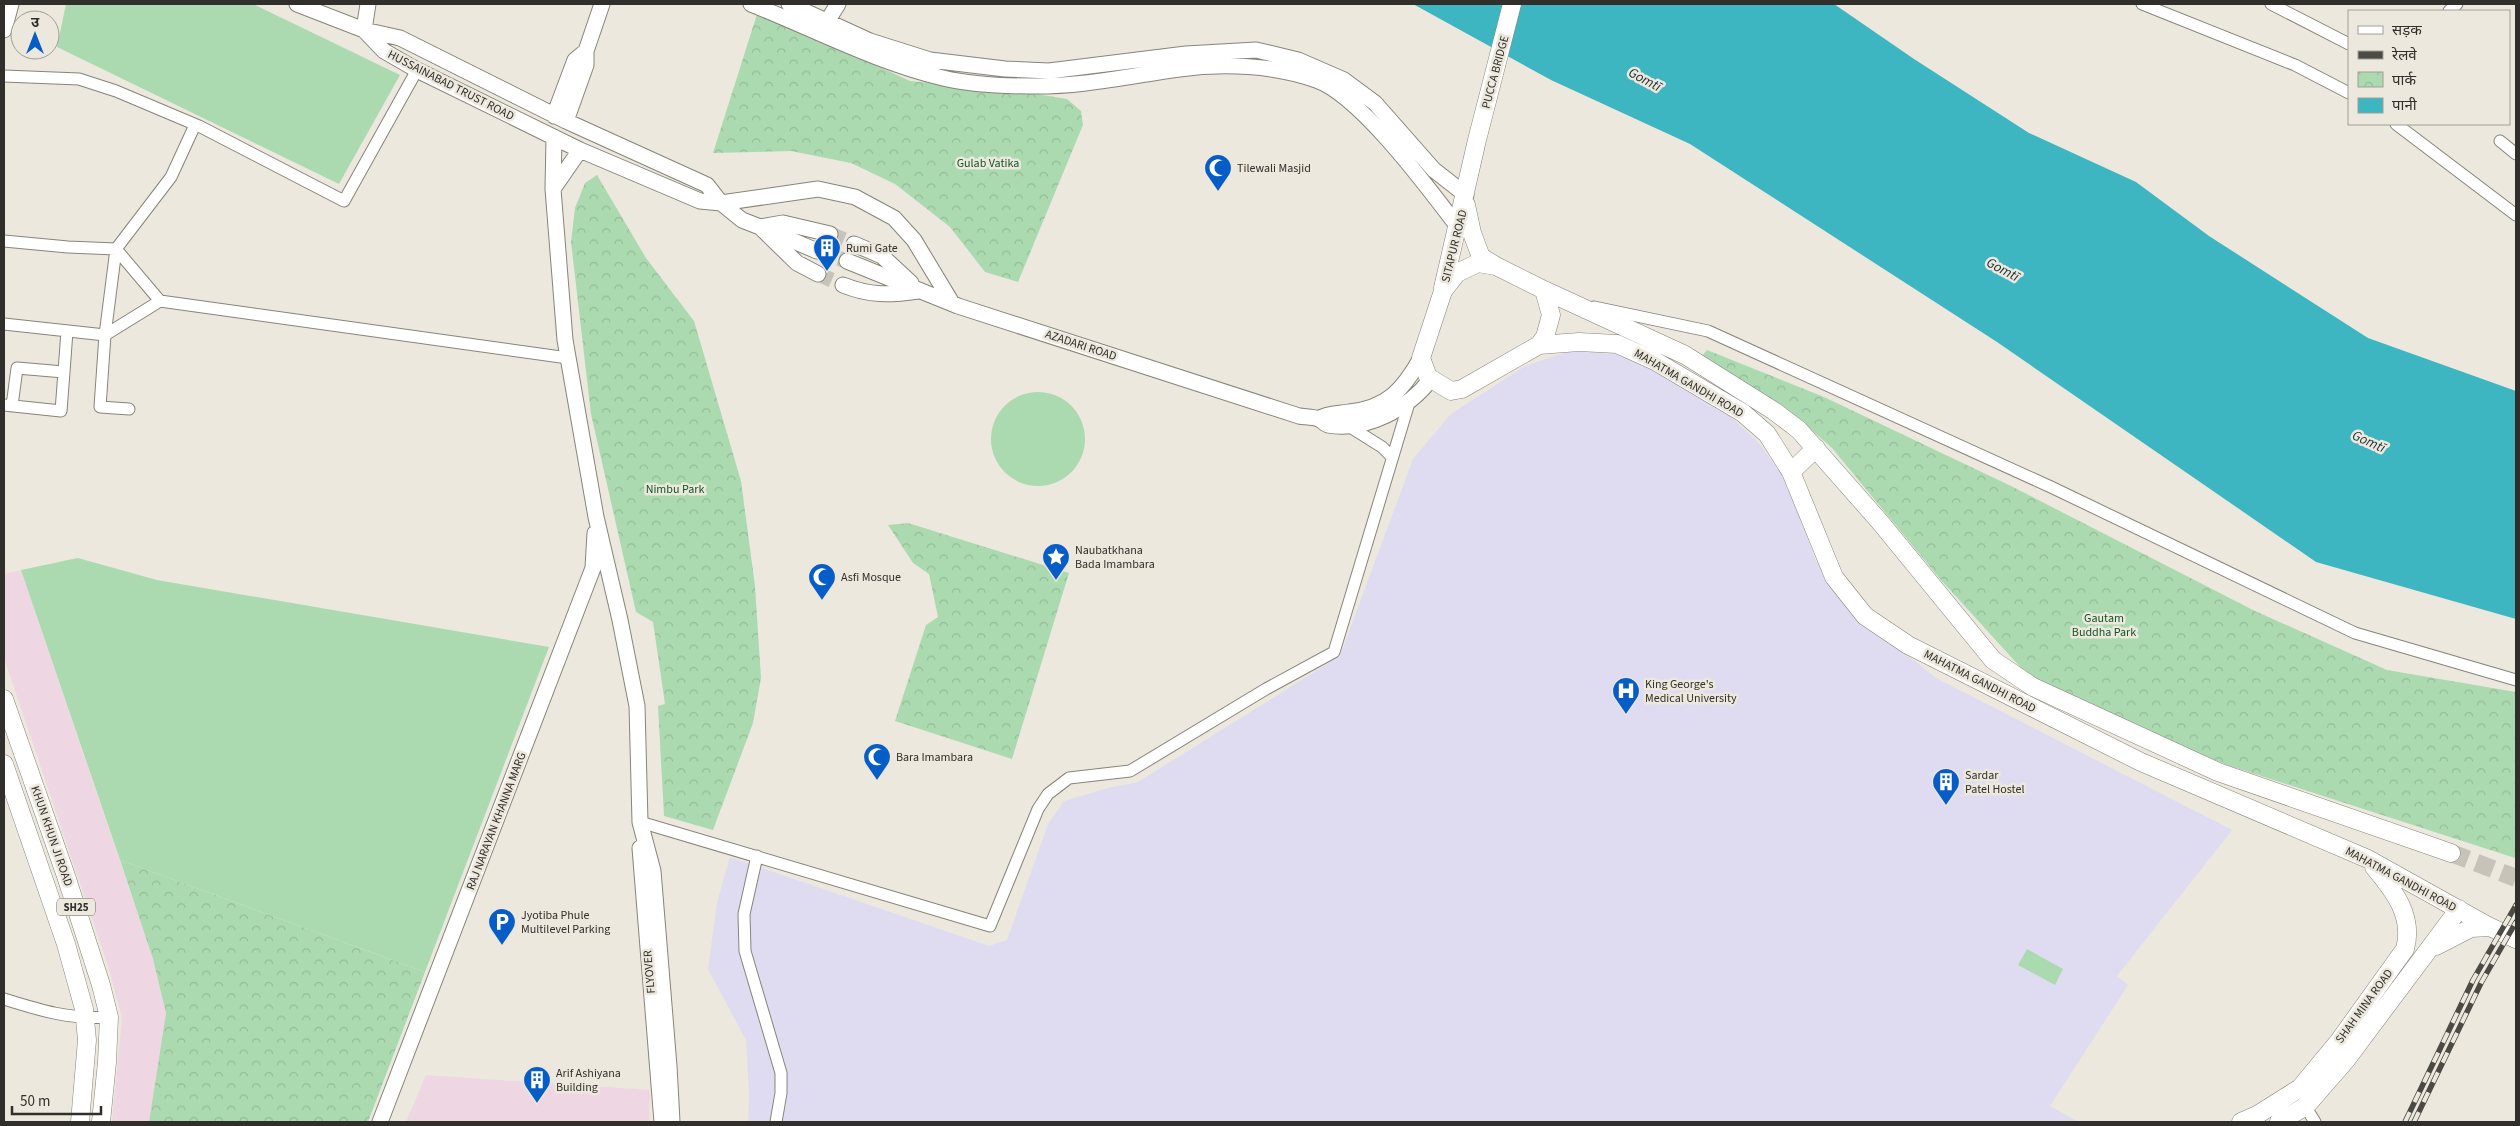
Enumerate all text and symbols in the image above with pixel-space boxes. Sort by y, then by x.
north arrow [10,10,60,60]
legend [2348,10,2510,125]
text: उ [31,13,40,33]
text: सड़क [2392,20,2422,41]
street label: PUCCA BRIDGE [1478,34,1513,111]
text: रेलवे [2391,45,2417,66]
street label: HUSSAINABAD TRUST ROAD [385,46,517,125]
water label: Gomtī [1625,63,1666,98]
text: पार्क [2392,70,2416,91]
text: पानी [2392,95,2418,116]
mosque icon: Tilewali Masjid [1203,153,1233,192]
park label: Gulab Vatika [957,155,1019,172]
place label: Tilewali Masjid [1237,160,1311,177]
street label: SITAPUR ROAD [1437,208,1472,284]
building icon: Rumi Gate [812,233,842,272]
place label: Rumi Gate [846,240,898,257]
water label: Gomtī [1983,253,2024,288]
street label: AZADARI ROAD [1043,326,1119,365]
street label: MAHATMA GANDHI ROAD [1631,345,1747,422]
water label: Gomtī [2349,426,2390,459]
park label: Nimbu Park [646,481,704,498]
place icon: Naubatkhana Bada Imambara [1041,542,1071,581]
place label: Naubatkhana Bada Imambara [1075,542,1155,573]
mosque icon: Asfi Mosque [807,562,837,601]
place label: Asfi Mosque [841,569,901,586]
park label: Gautam Buddha Park [2072,610,2136,641]
street label: MAHATMA GANDHI ROAD [1921,646,2039,717]
hospital icon: King George's Medical University [1611,676,1641,715]
place label: King George's Medical University [1645,676,1737,707]
mosque icon: Bara Imambara [862,742,892,781]
place label: Bara Imambara [896,749,973,766]
street label: RAJ NARAYAN KHANNA MARG [462,750,531,893]
building icon: Sardar Patel Hostel [1931,767,1961,806]
place label: Sardar Patel Hostel [1965,767,2024,798]
street label: KHUN KHUN JI ROAD [26,784,77,889]
street label: MAHATMA GANDHI ROAD [2342,843,2459,916]
road number: SH25 [57,899,95,916]
parking icon: Jyotiba Phule Multilevel Parking [487,907,517,946]
place label: Jyotiba Phule Multilevel Parking [521,907,610,938]
street label: FLYOVER [639,949,660,994]
street label: SHAH MINA ROAD [2332,966,2397,1047]
building icon: Arif Ashiyana Building [522,1065,552,1104]
place label: Arif Ashiyana Building [556,1065,621,1096]
scale bar [12,1084,101,1116]
text: 50 m [20,1091,50,1112]

